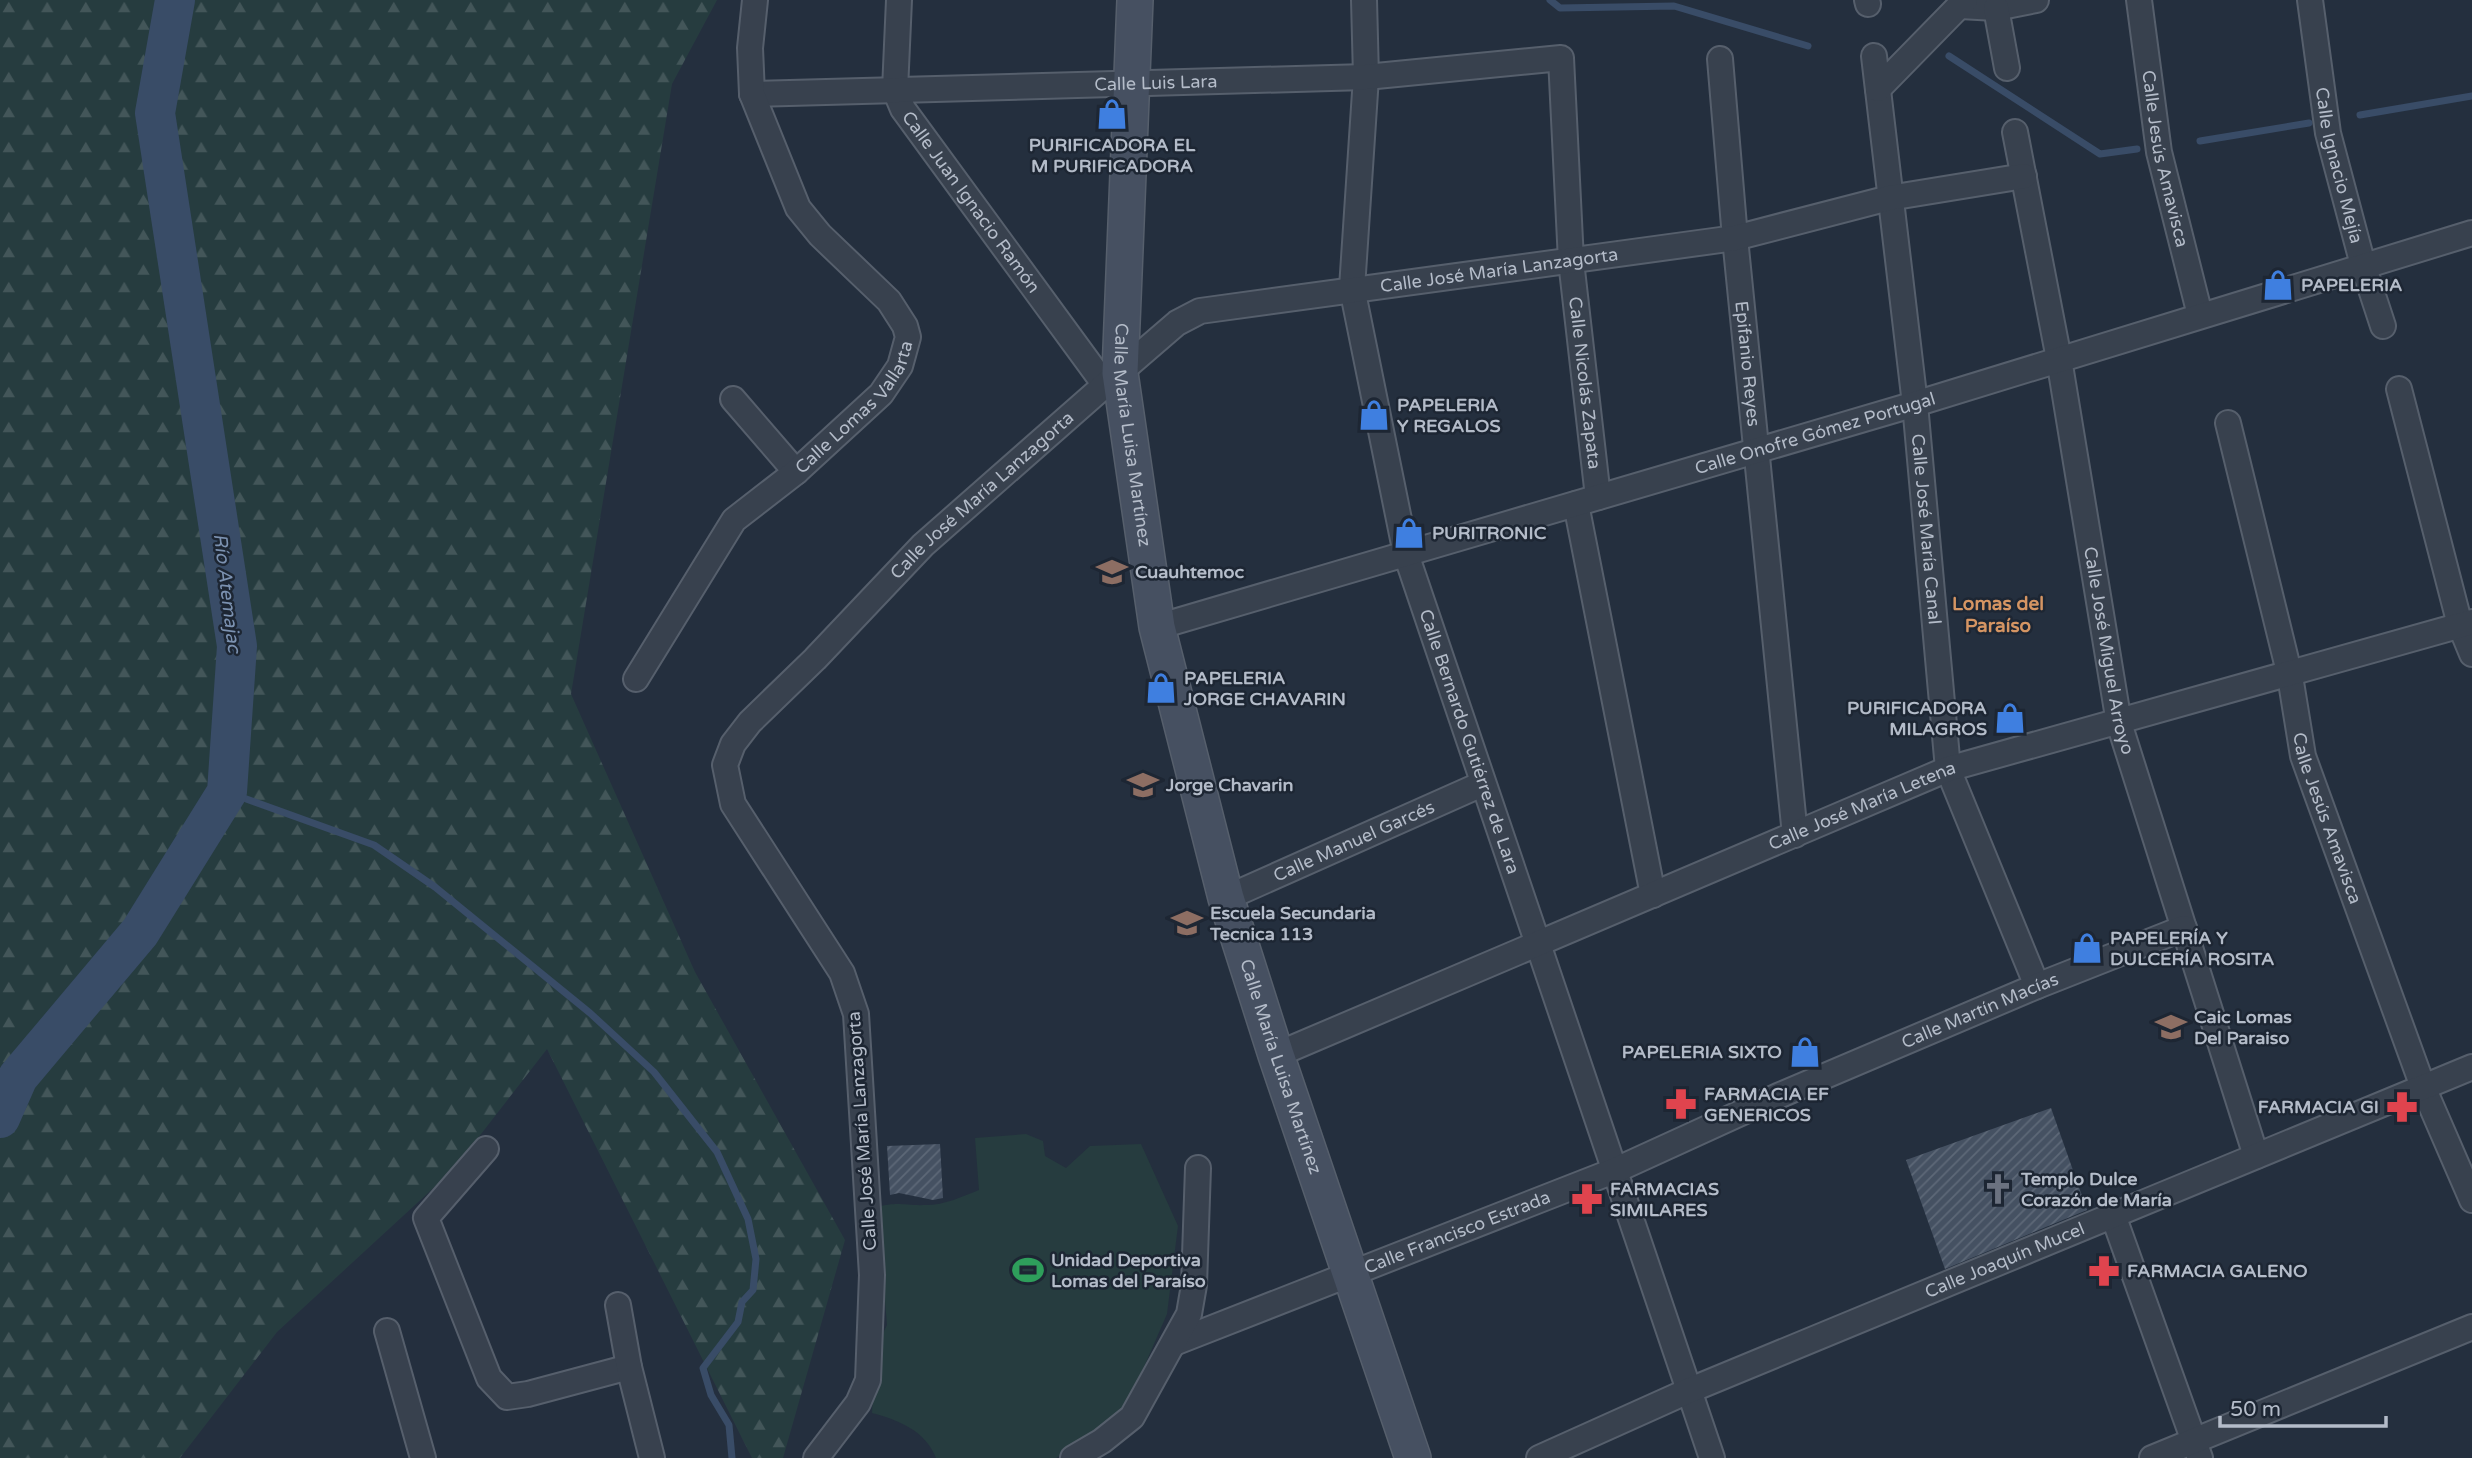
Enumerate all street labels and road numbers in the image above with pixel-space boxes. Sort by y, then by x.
street label: Calle Jesús Amavisca [2137,69,2194,250]
street label: Calle Luis Lara [1094,70,1218,96]
street label: Calle Ignacio Mejía [2311,86,2368,246]
street label: Calle Juan Ignacio Ramón [897,107,1045,297]
street label: Calle José María Lanzagorta [1379,243,1619,297]
street label: Calle Nicolás Zapata [1564,295,1606,470]
street label: Epifanio Reyes [1730,300,1765,428]
street label: Calle María Luisa Martínez [1109,323,1156,548]
street label: Calle Lomas Vallarta [790,338,917,478]
street label: Calle Onofre Gómez Portugal [1692,387,1938,479]
street label: Calle José María Lanzagorta [886,407,1078,584]
street label: Calle José María Canal [1907,433,1946,625]
street label: Calle José Miguel Arroyo [2079,545,2139,757]
street label: Calle Bernardo Gutiérrez de Lara [1415,606,1525,877]
street label: Calle Jesús Amavisca [2288,731,2367,907]
street label: Calle José María Letena [1765,756,1958,855]
street label: Calle Manuel Garcés [1270,796,1438,886]
street label: Calle María Luisa Martínez [1235,956,1327,1177]
street label: Calle Martín Macías [1898,968,2062,1053]
street label: Calle José María Lanzagorta [843,1011,881,1251]
street label: Calle Francisco Estrada [1361,1186,1553,1279]
street label: Calle Joaquín Mucel [1922,1217,2088,1303]

